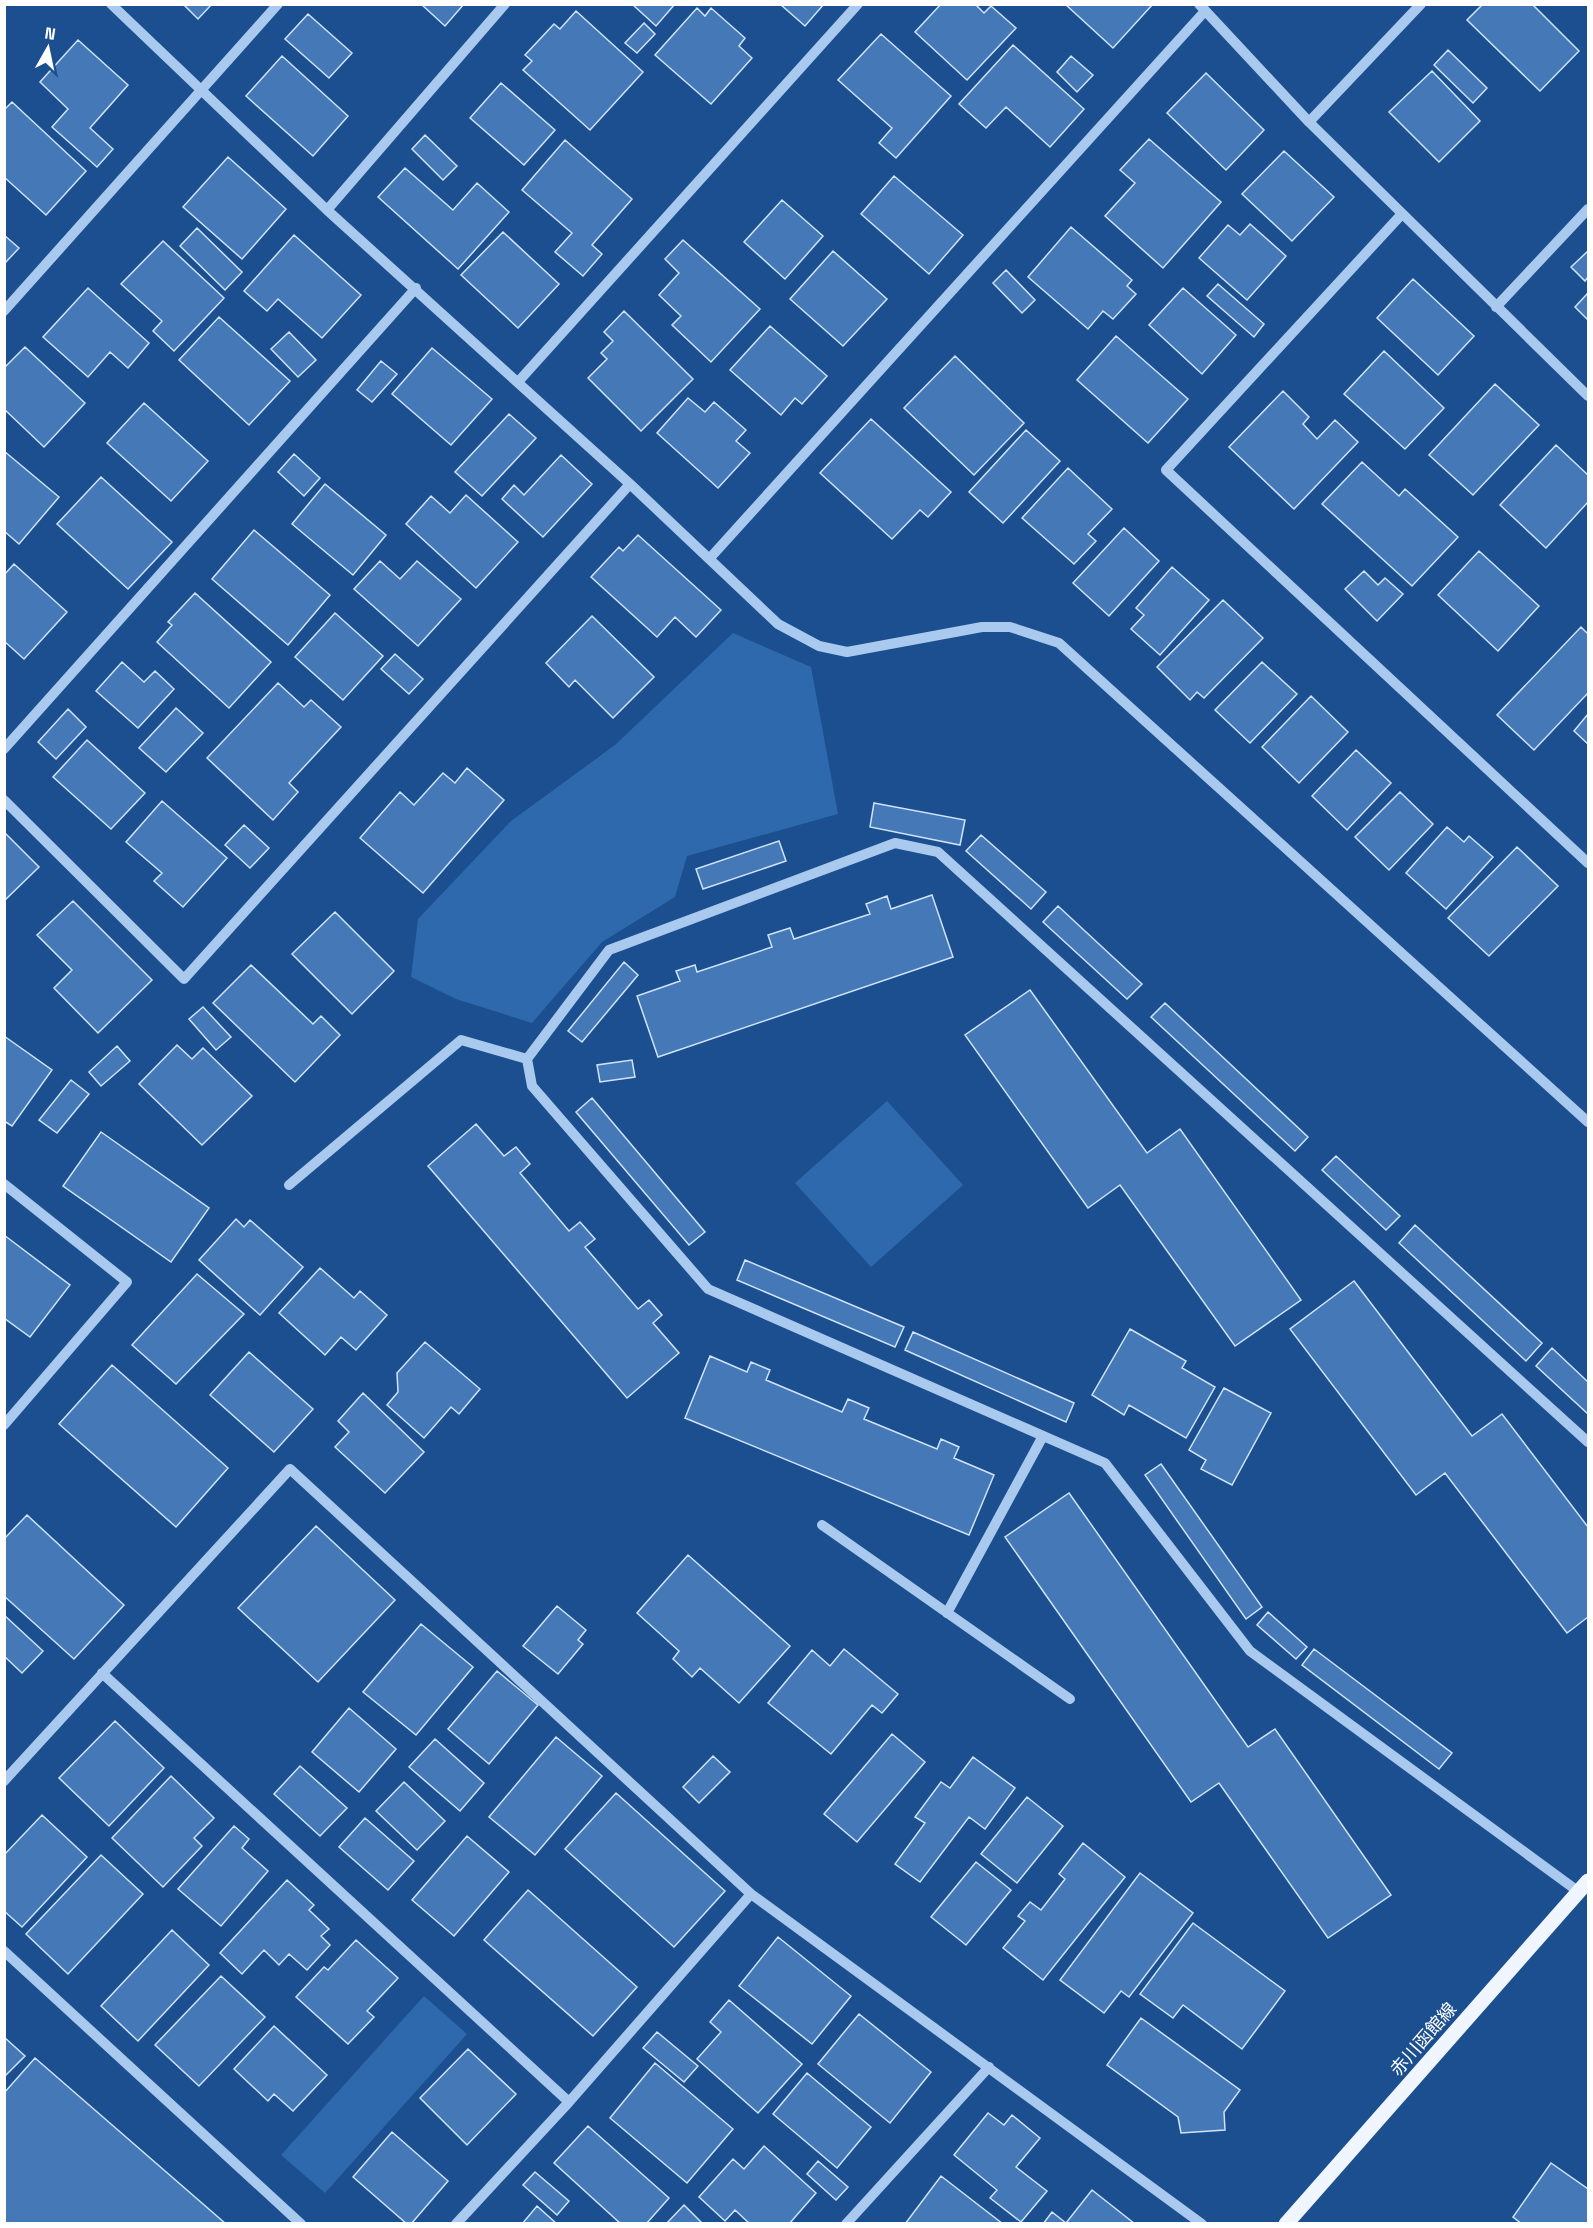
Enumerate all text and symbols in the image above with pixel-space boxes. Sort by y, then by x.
north arrow [18,18,78,78]
text: N [43,22,57,45]
street label: 赤川函館線 [1385,1997,1461,2081]

